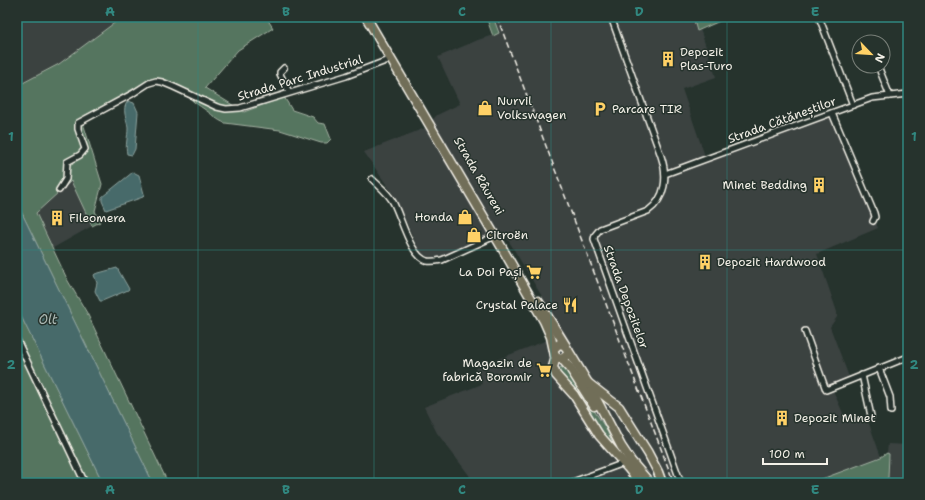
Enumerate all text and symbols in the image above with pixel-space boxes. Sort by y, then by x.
text: A [105,3,115,20]
text: B [282,3,290,20]
text: C [458,3,466,20]
text: D [634,3,644,20]
text: E [811,3,820,20]
north arrow [851,34,891,74]
place label: Depozit Plas-Turo [680,44,733,74]
building icon: Depozit Plas-Turo [659,50,677,68]
street label: Strada Parc Industrial [235,51,365,105]
text: N [871,51,888,65]
place label: Nurvil Volkswagen [497,93,566,123]
street label: Strada Cătăneștilor [726,93,839,147]
shop icon: Nurvil Volkswagen [476,99,494,117]
parking icon: Parcare TIR [591,100,609,118]
place label: Parcare TIR [612,101,682,117]
text: 1 [8,128,14,145]
text: 1 [911,128,917,145]
street label: Strada Râureni [450,134,508,218]
building icon: Minet Bedding [810,176,828,194]
place label: Minet Bedding [722,177,807,193]
shop icon: Honda [456,208,474,226]
building icon: Fileomera [48,209,66,227]
place label: Honda [415,209,454,225]
place label: Fileomera [69,210,126,226]
shop icon: Citroën [465,226,483,244]
place label: Citroën [486,227,528,243]
street label: Strada Depozitelor [600,243,652,351]
building icon: Depozit Hardwood [696,253,714,271]
place label: Depozit Hardwood [717,254,826,270]
supermarket icon: La Doi Pași [525,263,543,281]
place label: La Doi Pași [459,264,522,280]
restaurant icon: Crystal Palace [561,296,579,314]
place label: Crystal Palace [476,297,558,313]
water label: Olt [38,311,58,328]
place label: Magazin de fabrică Boromir [442,355,532,385]
text: 2 [6,356,16,373]
text: 2 [909,356,919,373]
supermarket icon: Magazin de fabrică Boromir [535,361,553,379]
building icon: Depozit Minet [773,409,791,427]
place label: Depozit Minet [794,410,876,426]
scale bar [763,440,827,466]
text: 100 m [769,446,805,462]
text: A [105,481,115,498]
text: B [282,481,290,498]
text: C [458,481,466,498]
text: D [634,481,644,498]
text: E [811,481,820,498]

